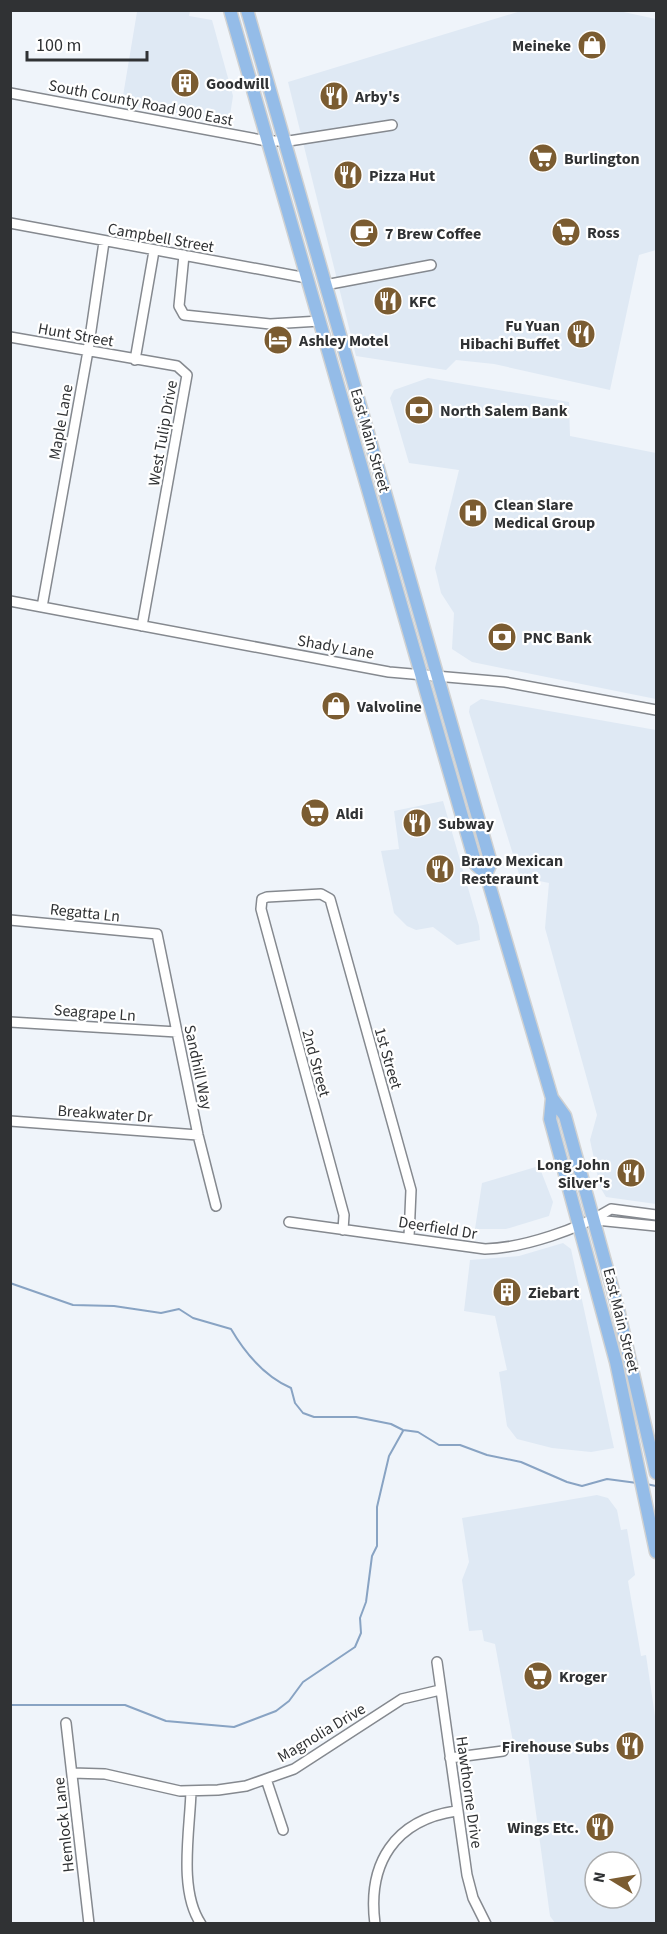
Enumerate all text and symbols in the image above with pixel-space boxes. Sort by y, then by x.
scale bar [27,24,147,62]
shop icon: Meineke [576,29,608,61]
text: 100 m [36,33,81,58]
place label: Meineke [512,35,571,57]
building icon: Goodwill [169,67,201,99]
place label: Goodwill [206,73,270,95]
street label: South County Road 900 East [47,74,235,132]
restaurant icon: Arby's [318,80,350,112]
place label: Arby's [354,86,399,108]
supermarket icon: Burlington [527,142,559,174]
place label: Burlington [564,148,640,170]
restaurant icon: Pizza Hut [332,159,364,191]
place label: Pizza Hut [369,165,435,187]
supermarket icon: Ross [550,216,582,248]
cafe icon: 7 Brew Coffee [348,217,380,249]
street label: Campbell Street [106,218,216,258]
place label: Ross [587,222,620,244]
place label: 7 Brew Coffee [385,223,481,245]
restaurant icon: KFC [372,285,404,317]
place label: KFC [409,291,436,313]
place label: Fu Yuan Hibachi Buffet [460,315,560,355]
street label: Hunt Street [36,318,116,353]
restaurant icon: Fu Yuan Hibachi Buffet [565,318,597,350]
hotel icon: Ashley Motel [262,324,294,356]
place label: Ashley Motel [298,330,389,352]
street label: West Tulip Drive [143,379,183,488]
street label: Maple Lane [44,383,78,462]
street label: East Main Street [345,386,396,495]
bank icon: North Salem Bank [403,394,435,426]
place label: North Salem Bank [440,400,568,422]
place label: Clean Slare Medical Group [494,494,595,534]
hospital icon: Clean Slare Medical Group [457,497,489,529]
bank icon: PNC Bank [486,621,518,653]
place label: PNC Bank [523,627,592,649]
street label: Shady Lane [296,629,376,665]
shop icon: Valvoline [320,690,352,722]
place label: Valvoline [356,696,422,718]
supermarket icon: Aldi [299,797,331,829]
place label: Aldi [335,803,363,825]
restaurant icon: Subway [401,807,433,839]
place label: Subway [438,813,495,835]
place label: Bravo Mexican Resteraunt [461,850,563,890]
restaurant icon: Bravo Mexican Resteraunt [424,853,456,885]
street label: Regatta Ln [49,898,121,928]
street label: Seagrape Ln [53,999,137,1027]
street label: Sandhill Way [178,1023,218,1112]
street label: 1st Street [369,1025,407,1092]
street label: 2nd Street [296,1027,336,1100]
street label: Breakwater Dr [57,1100,154,1128]
place label: Long John Silver's [537,1154,610,1194]
restaurant icon: Long John Silver's [615,1157,647,1189]
street label: Deerfield Dr [397,1211,479,1245]
street label: East Main Street [597,1266,645,1375]
building icon: Ziebart [491,1276,523,1308]
place label: Ziebart [528,1282,579,1304]
supermarket icon: Kroger [522,1660,554,1692]
place label: Kroger [559,1666,607,1688]
street label: Magnolia Drive [273,1698,370,1768]
restaurant icon: Firehouse Subs [614,1730,646,1762]
street label: Hawthorne Drive [450,1735,488,1850]
place label: Firehouse Subs [502,1736,609,1758]
street label: Hemlock Lane [48,1776,80,1873]
restaurant icon: Wings Etc. [584,1811,616,1843]
place label: Wings Etc. [507,1817,579,1839]
north arrow [583,1850,643,1910]
text: N [587,1870,611,1885]

